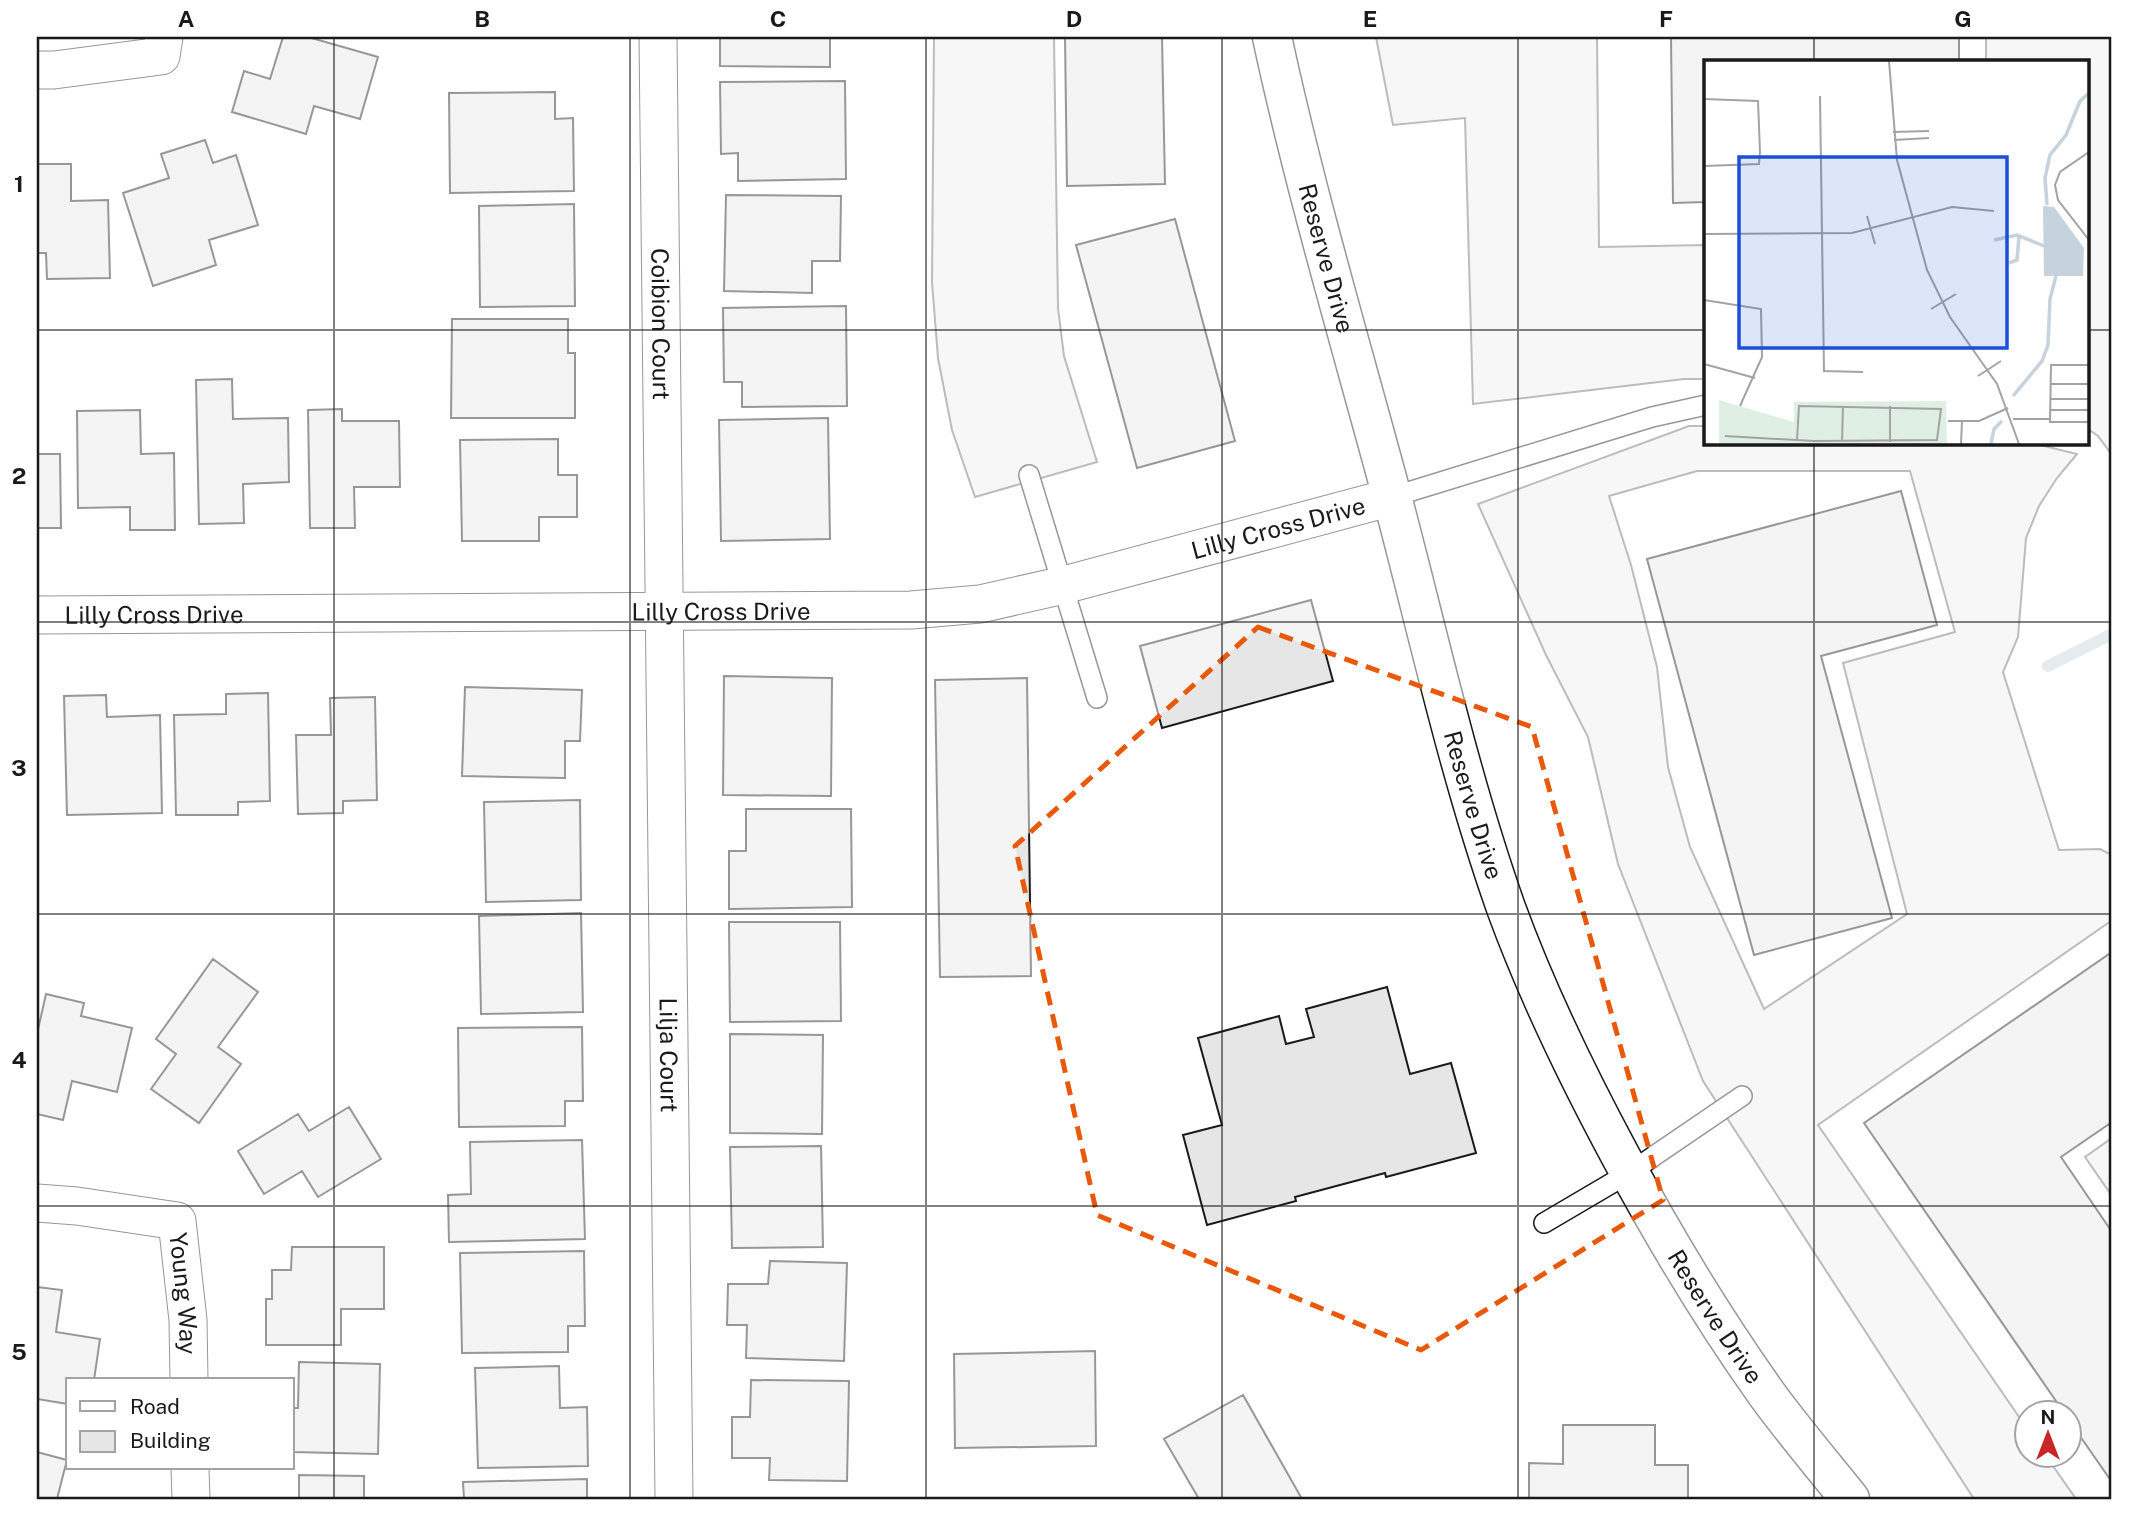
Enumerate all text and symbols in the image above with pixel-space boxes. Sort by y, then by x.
text: A [178,5,195,32]
text: B [474,5,490,32]
text: C [770,5,786,32]
text: D [1066,5,1082,32]
text: E [1363,5,1377,32]
text: F [1659,5,1673,32]
text: G [1954,5,1972,32]
inset map [1704,60,2090,444]
text: 1 [14,170,24,197]
street label: Reserve Drive [1293,181,1360,336]
street label: Coibion Court [646,248,676,400]
text: 2 [12,462,26,489]
street label: Lilly Cross Drive [1188,491,1368,564]
street label: Lilly Cross Drive [631,597,811,626]
street label: Lilly Cross Drive [64,600,244,629]
street label: Reserve Drive [1439,728,1509,883]
text: 3 [11,754,27,781]
street label: Lilja Court [655,997,684,1113]
text: 4 [11,1046,27,1073]
street label: Young Way [164,1231,203,1355]
street label: Reserve Drive [1662,1244,1769,1389]
text: 5 [11,1338,27,1365]
legend [66,1378,294,1470]
text: Road [130,1394,180,1419]
north arrow [2012,1400,2082,1470]
text: N [2041,1406,2055,1428]
text: Building [130,1428,211,1453]

